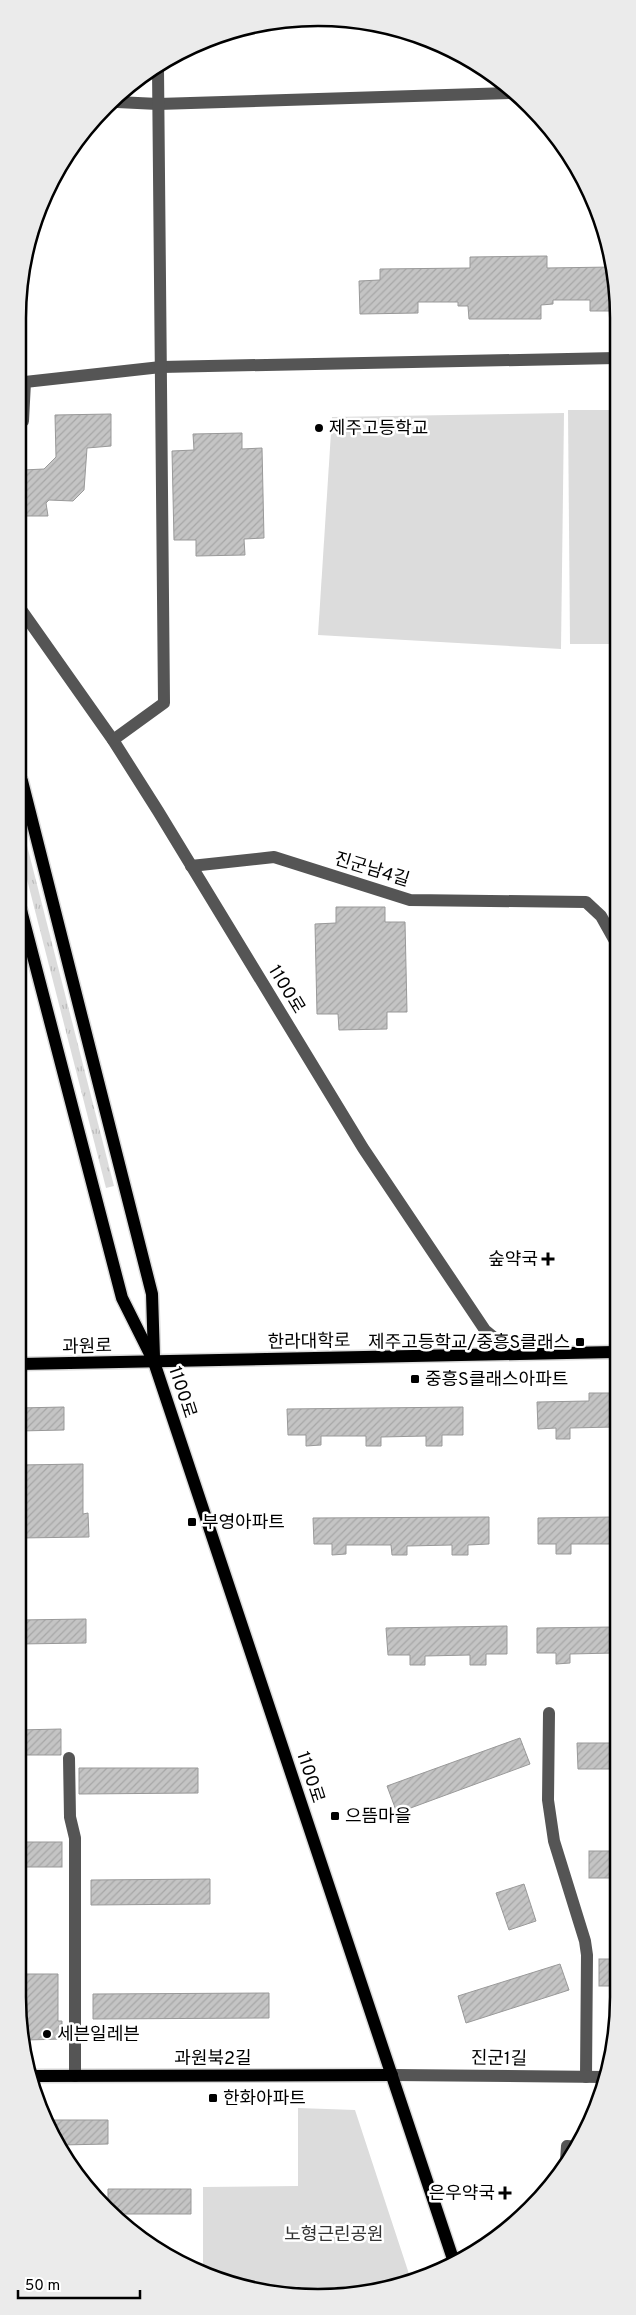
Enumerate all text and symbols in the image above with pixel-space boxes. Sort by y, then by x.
place label: 제주고등학교 [329,418,428,441]
marker: 제주고등학교 [313,422,325,434]
street label: 진군남4길 [331,848,412,893]
street label: 1100로 [262,961,309,1018]
place label: 숲약국 [488,1249,538,1272]
marker: 숲약국 [542,1253,554,1265]
street label: 한라대학로 [267,1330,351,1355]
place label: 제주고등학교/중흥S클래스 [368,1332,570,1355]
street label: 과원로 [62,1336,112,1359]
marker: 제주고등학교/중흥S클래스 [574,1336,586,1348]
street label: 1100로 [162,1364,201,1421]
place label: 중흥S클래스아파트 [425,1369,568,1392]
marker: 중흥S클래스아파트 [409,1373,421,1385]
place label: 부영아파트 [202,1512,285,1535]
marker: 부영아파트 [186,1516,198,1528]
street label: 1100로 [290,1749,329,1806]
place label: 으뜸마을 [345,1806,411,1829]
marker: 으뜸마을 [329,1810,341,1822]
place label: 세븐일레븐 [57,2024,140,2047]
marker: 세븐일레븐 [41,2028,53,2040]
street label: 과원북2길 [174,2048,252,2071]
street label: 진군1길 [471,2048,527,2071]
place label: 한화아파트 [223,2088,306,2111]
marker: 한화아파트 [207,2092,219,2104]
place label: 은우약국 [429,2183,495,2206]
marker: 은우약국 [499,2187,511,2199]
park label: 노형근린공원 [284,2224,384,2247]
scale bar [18,2268,140,2300]
text: 50 m [25,2277,60,2296]

